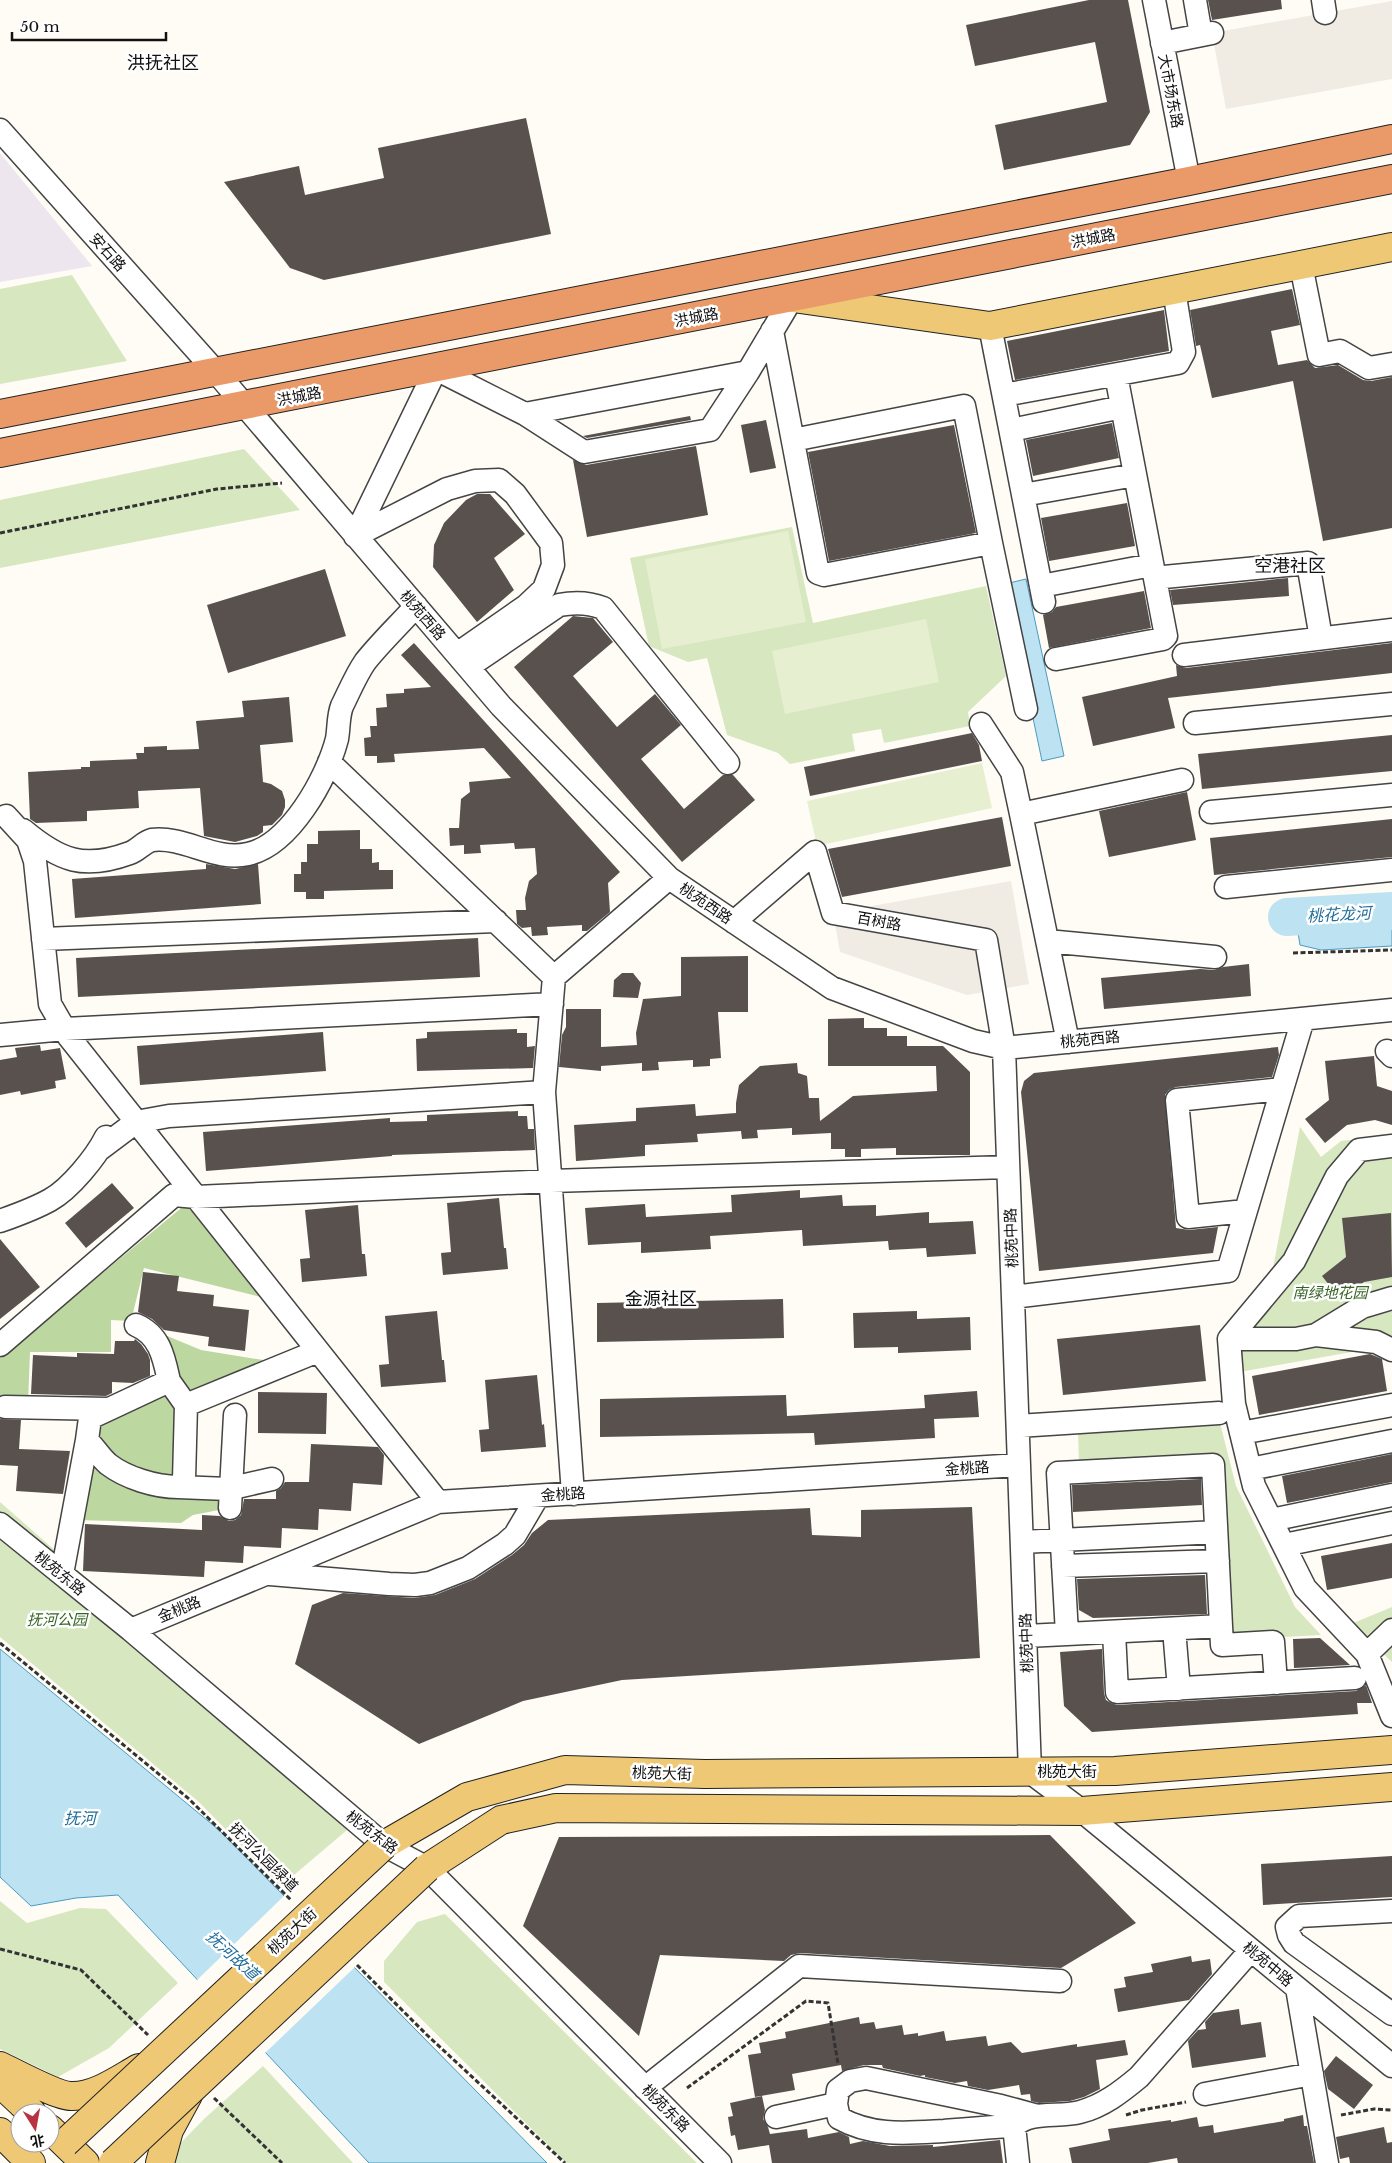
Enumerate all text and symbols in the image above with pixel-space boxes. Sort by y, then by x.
scale bar [12,10,166,42]
text: 50 m [20,17,60,36]
district label: 洪抚社区 [127,52,199,74]
street label: 大市场东路 [1155,52,1187,130]
street label: 洪城路 [1069,224,1117,252]
street label: 安石路 [86,229,130,275]
street label: 洪城路 [672,303,720,331]
street label: 洪城路 [275,382,323,410]
district label: 空港社区 [1254,555,1326,577]
street label: 桃苑西路 [396,586,450,644]
street label: 桃苑西路 [676,878,736,928]
water label: 桃花龙河 [1307,902,1374,926]
street label: 百树路 [855,908,903,934]
street label: 桃苑西路 [1059,1026,1121,1052]
street label: 桃苑中路 [1000,1208,1022,1268]
park label: 南绿地花园 [1292,1283,1369,1302]
district label: 金源社区 [625,1288,697,1310]
street label: 金桃路 [944,1457,990,1479]
street label: 金桃路 [540,1483,586,1505]
street label: 桃苑东路 [31,1547,89,1599]
street label: 金桃路 [155,1591,203,1627]
park label: 抚河公园 [27,1610,89,1629]
street label: 桃苑中路 [1015,1613,1037,1673]
street label: 桃苑大街 [632,1762,692,1784]
street label: 桃苑大街 [1037,1762,1097,1781]
street label: 桃苑东路 [342,1806,402,1858]
water label: 抚河 [64,1808,99,1828]
street label: 抚河公园绿道 [225,1818,303,1896]
street label: 桃苑大街 [264,1904,320,1958]
water label: 抚河故道 [203,1926,265,1985]
street label: 桃苑中路 [1239,1937,1297,1991]
street label: 桃苑东路 [638,2080,694,2136]
north arrow [10,2103,60,2153]
text: 北 [29,2131,46,2151]

